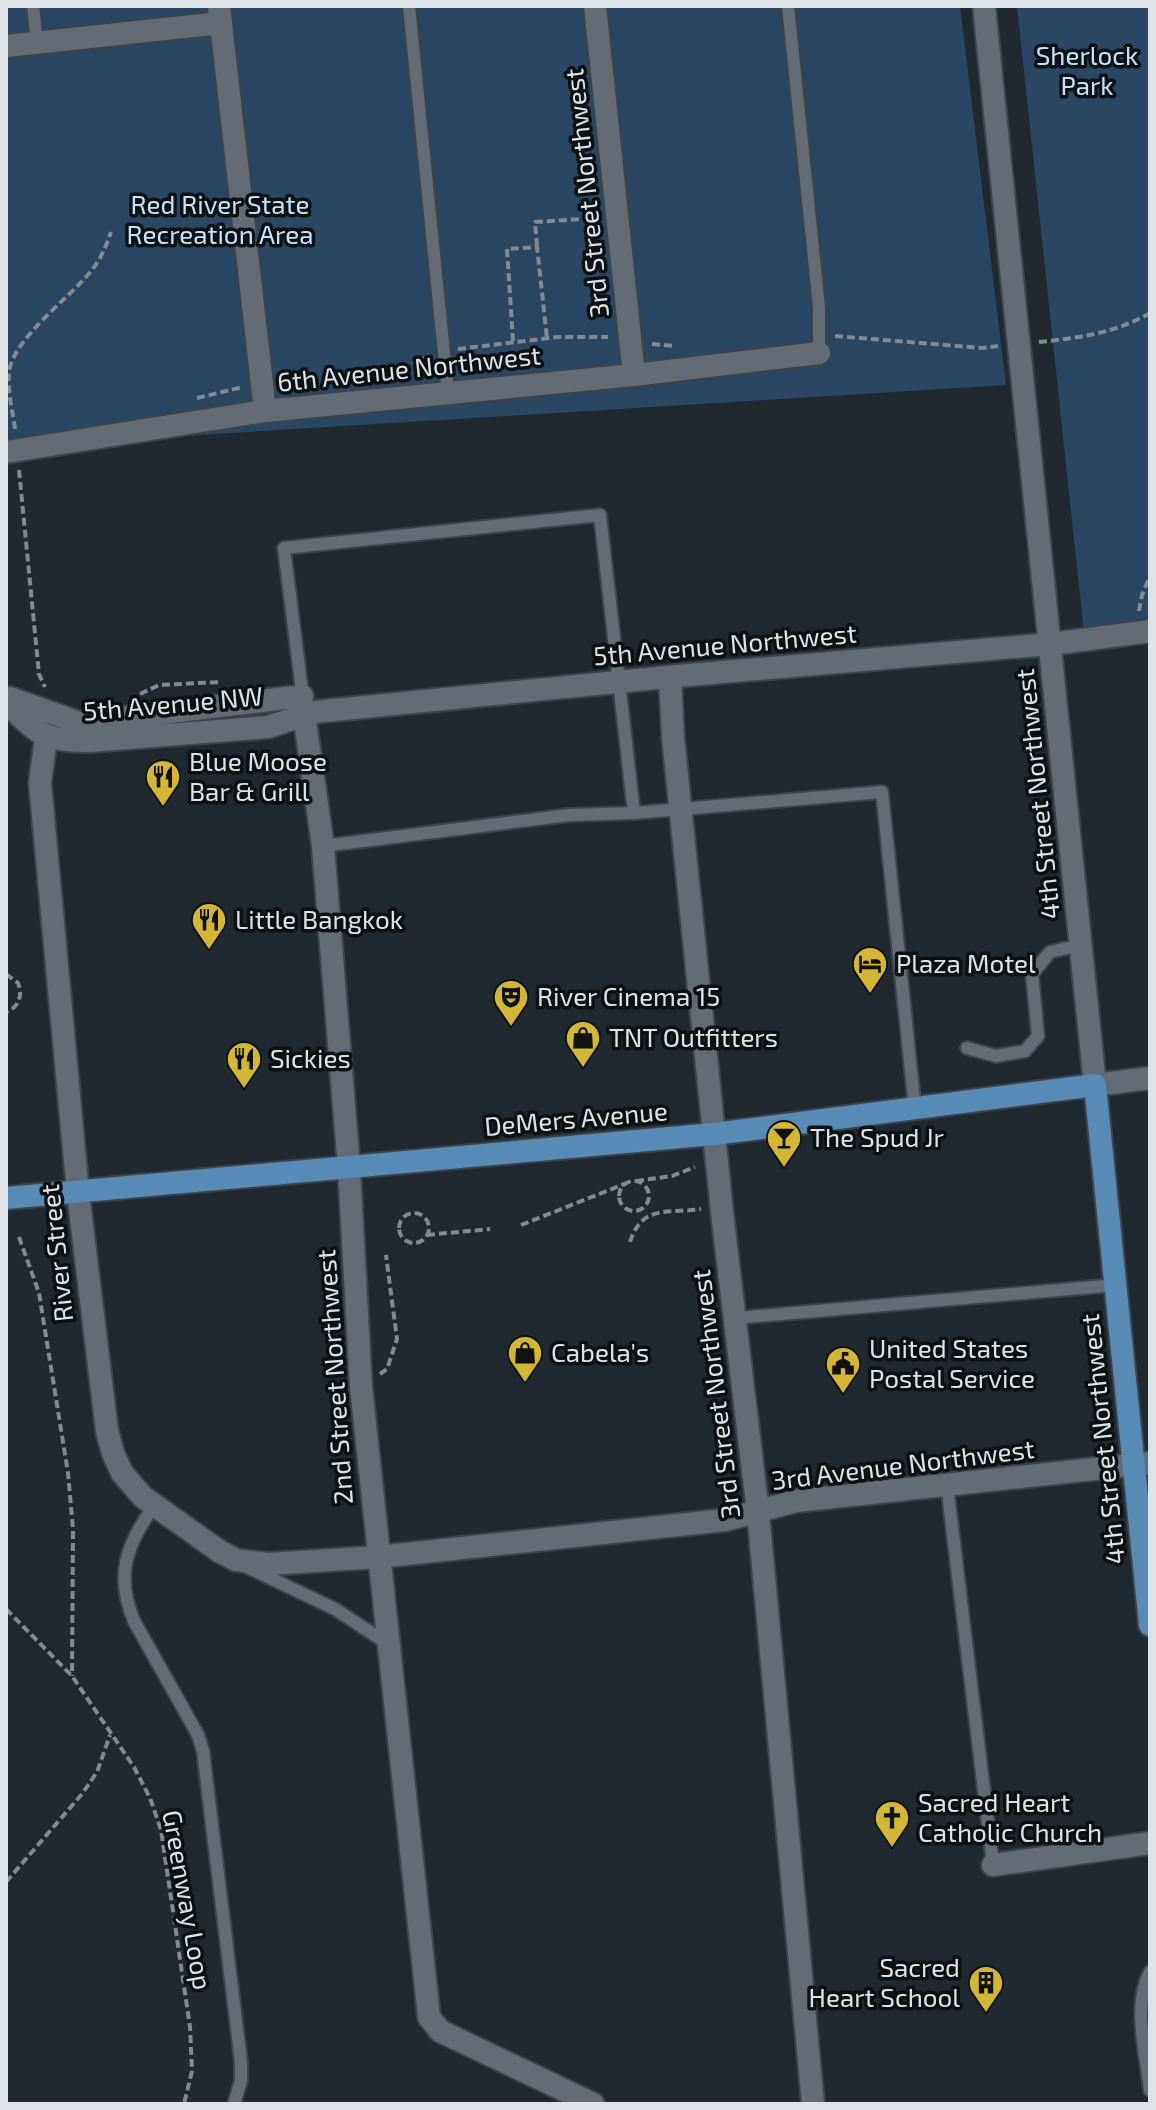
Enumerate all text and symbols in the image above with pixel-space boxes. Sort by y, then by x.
park label: Sherlock Park [1036,39,1138,100]
street label: 3rd Street Northwest [557,67,614,319]
park label: Red River State Recreation Area [127,188,313,249]
street label: 6th Avenue Northwest [275,338,542,397]
street label: 5th Avenue Northwest [592,617,858,670]
street label: 4th Street Northwest [1008,667,1065,921]
street label: 5th Avenue NW [82,679,264,726]
place label: Blue Moose Bar & Grill [189,745,327,806]
restaurant icon: Blue Moose Bar & Grill [144,758,182,808]
restaurant icon: Little Bangkok [190,901,228,951]
place label: Little Bangkok [235,903,403,934]
hotel icon: Plaza Motel [851,945,889,995]
place label: Plaza Motel [896,947,1036,978]
theatre icon: River Cinema 15 [492,978,530,1028]
place label: River Cinema 15 [537,980,720,1011]
shop icon: TNT Outfitters [564,1019,602,1069]
place label: TNT Outfitters [609,1021,778,1052]
restaurant icon: Sickies [225,1040,263,1090]
place label: Sickies [270,1042,351,1073]
street label: DeMers Avenue [483,1094,669,1141]
bar icon: The Spud Jr [765,1119,803,1169]
place label: The Spud Jr [810,1121,944,1152]
street label: River Street [33,1183,78,1323]
street label: 2nd Street Northwest [309,1249,358,1506]
street label: 3rd Street Northwest [684,1268,745,1520]
street label: 4th Street Northwest [1073,1312,1130,1566]
place label: United States Postal Service [869,1332,1035,1393]
shop icon: Cabela's [506,1334,544,1384]
place label: Cabela's [551,1336,649,1367]
public building icon: United States Postal Service [824,1345,862,1395]
street label: 3rd Avenue Northwest [770,1432,1036,1495]
place label: Sacred Heart Catholic Church [918,1786,1102,1847]
church icon: Sacred Heart Catholic Church [873,1799,911,1849]
street label: Greenway Loop [157,1807,220,1992]
place label: Sacred Heart School [809,1951,960,2012]
building icon: Sacred Heart School [967,1964,1005,2014]

